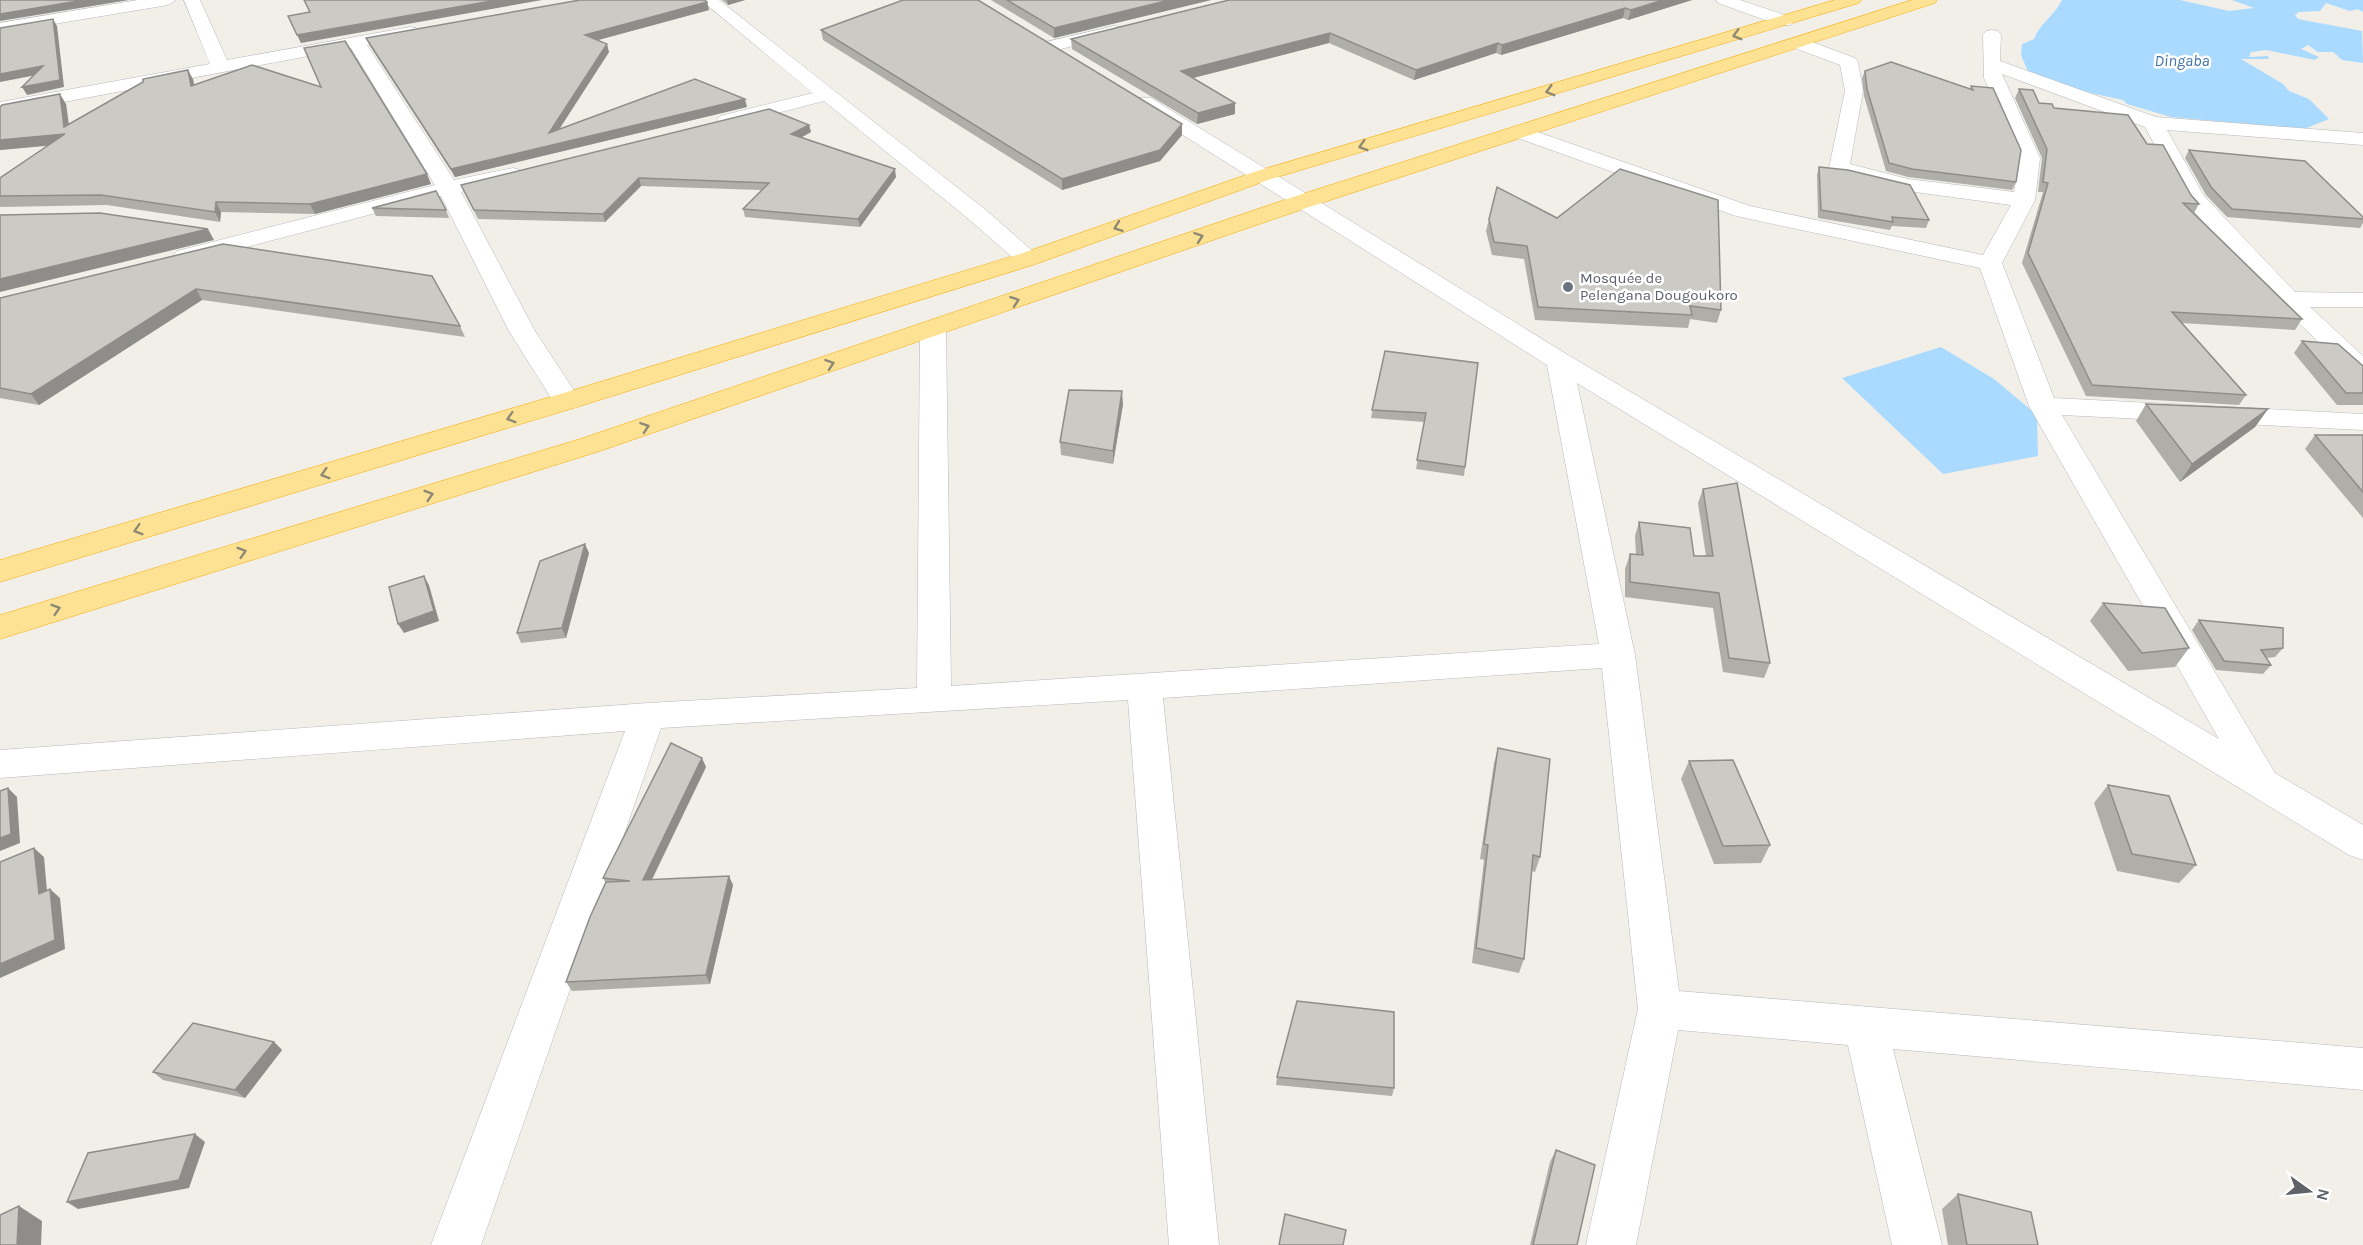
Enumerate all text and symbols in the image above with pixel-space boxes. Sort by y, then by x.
one-way arrow [1732,28,1743,40]
water label: Dingaba [2154,51,2210,70]
one-way arrow [1545,84,1556,96]
one-way arrow [1358,139,1369,151]
one-way arrow [1113,220,1124,233]
one-way arrow [1193,232,1204,245]
place label: Mosquée de Pelengana Dougoukoro [1580,269,1738,304]
marker: Mosquée de Pelengana Dougoukoro [1561,280,1575,294]
one-way arrow [1009,296,1020,309]
one-way arrow [824,359,835,372]
one-way arrow [507,411,517,423]
one-way arrow [640,421,650,434]
one-way arrow [320,467,331,479]
one-way arrow [423,490,434,502]
one-way arrow [133,523,144,535]
one-way arrow [236,547,247,559]
one-way arrow [50,604,61,616]
north arrow [2279,1161,2339,1221]
text: N [2312,1187,2334,1203]

